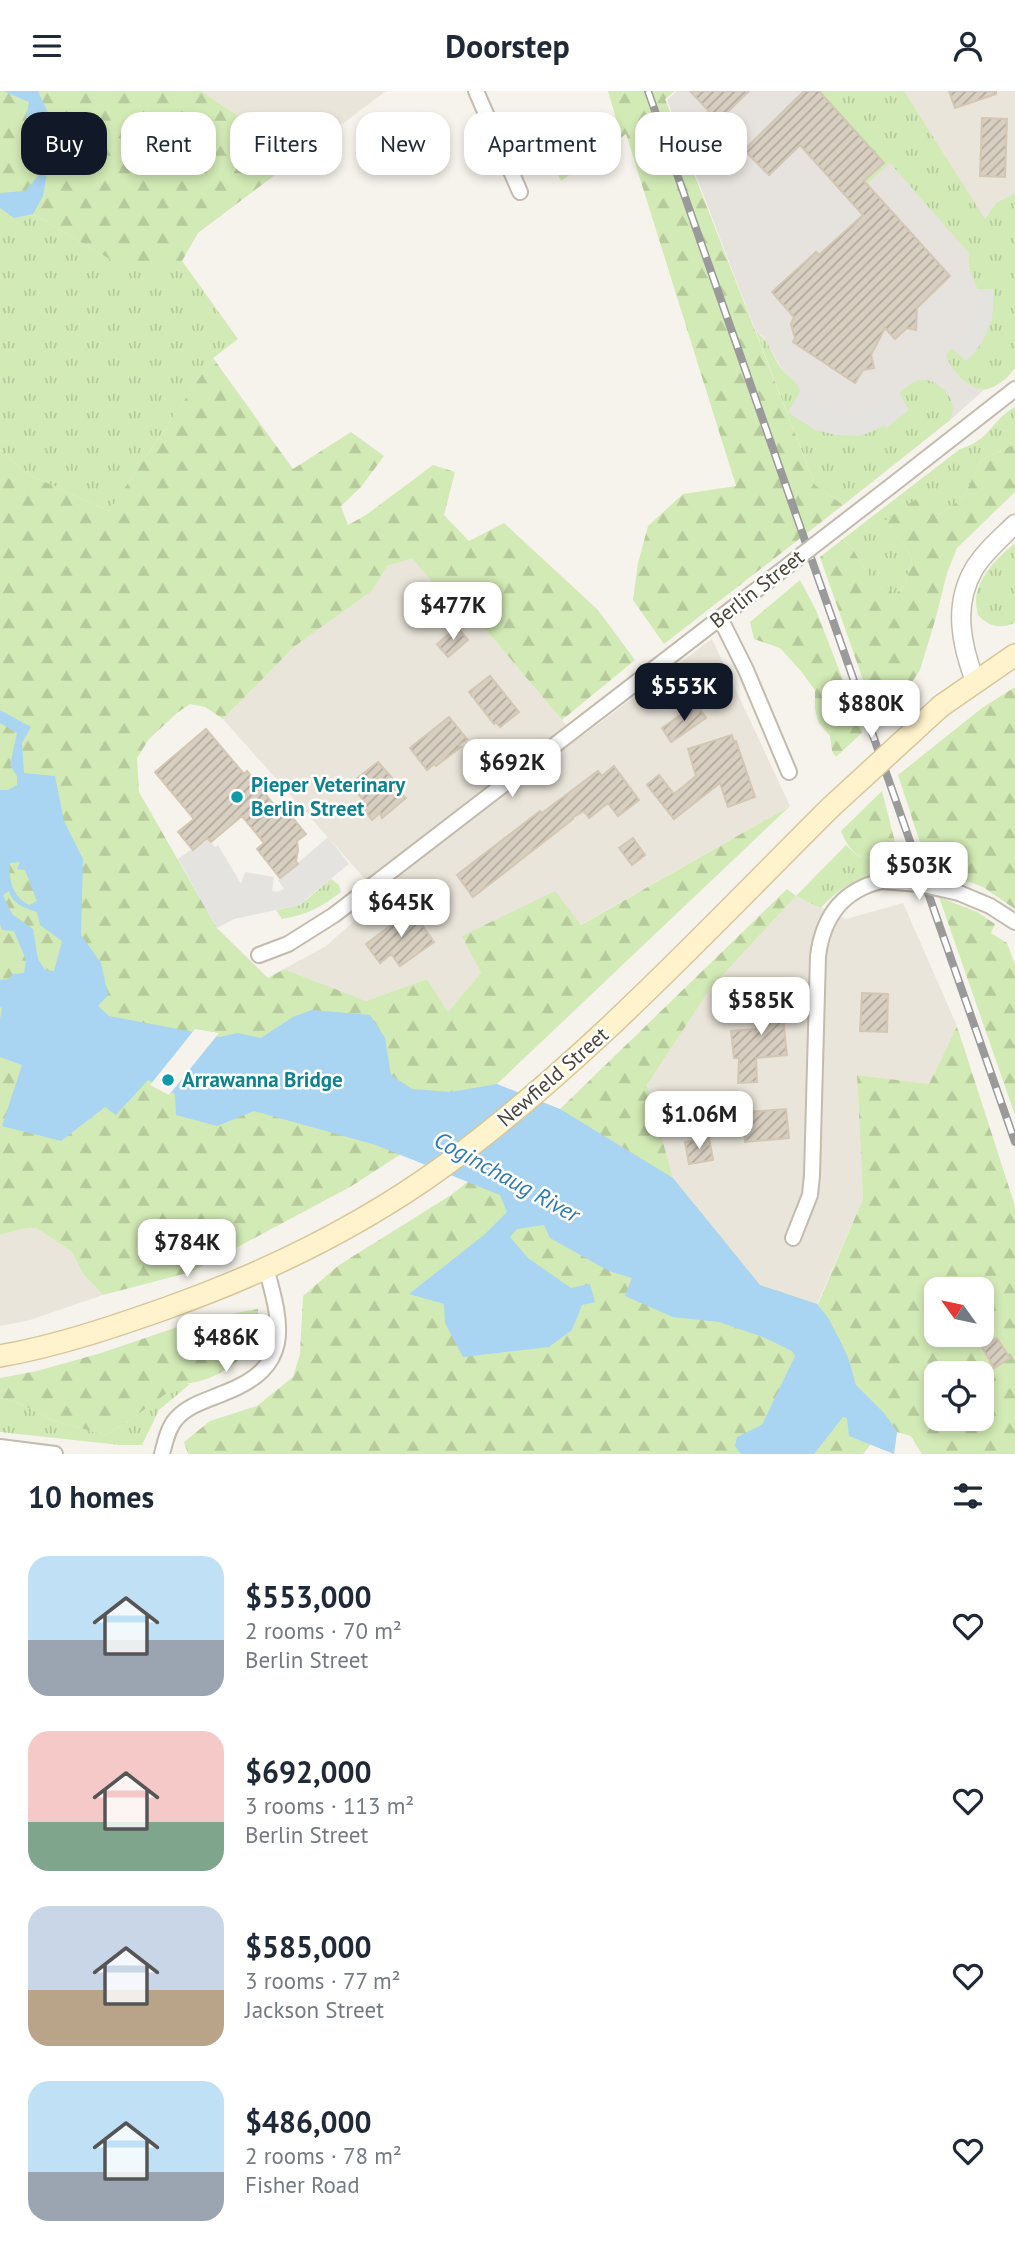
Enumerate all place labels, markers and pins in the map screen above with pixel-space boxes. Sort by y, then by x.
pin: $477K [404,582,502,642]
pin: $553K [635,663,733,723]
pin: $880K [822,681,920,740]
pin: $692K [463,739,561,799]
place label: Pieper Veterinary Berlin Street [251,771,406,822]
marker: Pieper Veterinary Berlin Street [229,789,245,805]
pin: $503K [870,843,968,902]
pin: $645K [352,879,450,939]
pin: $585K [712,977,810,1037]
place label: Arrawanna Bridge [182,1066,343,1093]
marker: Arrawanna Bridge [160,1072,176,1088]
pin: $1.06M [642,1091,756,1151]
pin: $784K [138,1219,236,1279]
pin: $486K [177,1315,275,1374]

